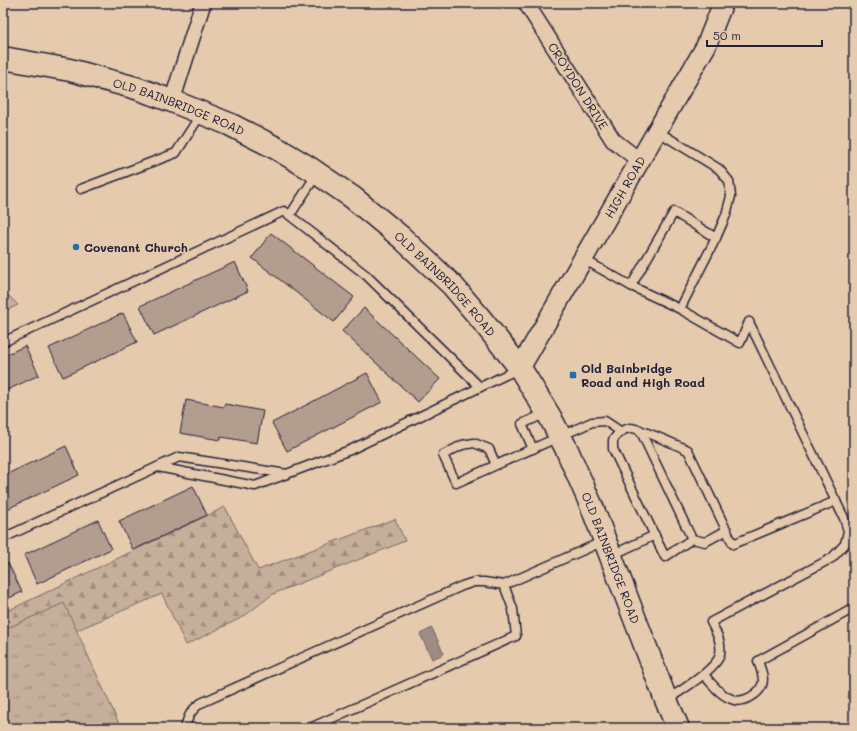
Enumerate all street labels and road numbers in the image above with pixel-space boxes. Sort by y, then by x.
street label: CROYDON DRIVE [545,39,612,132]
street label: OLD BAINBRIDGE ROAD [111,74,248,139]
street label: HIGH ROAD [600,153,649,221]
street label: OLD BAINBRIDGE ROAD [391,227,499,339]
street label: OLD BAINBRIDGE ROAD [578,489,644,626]

